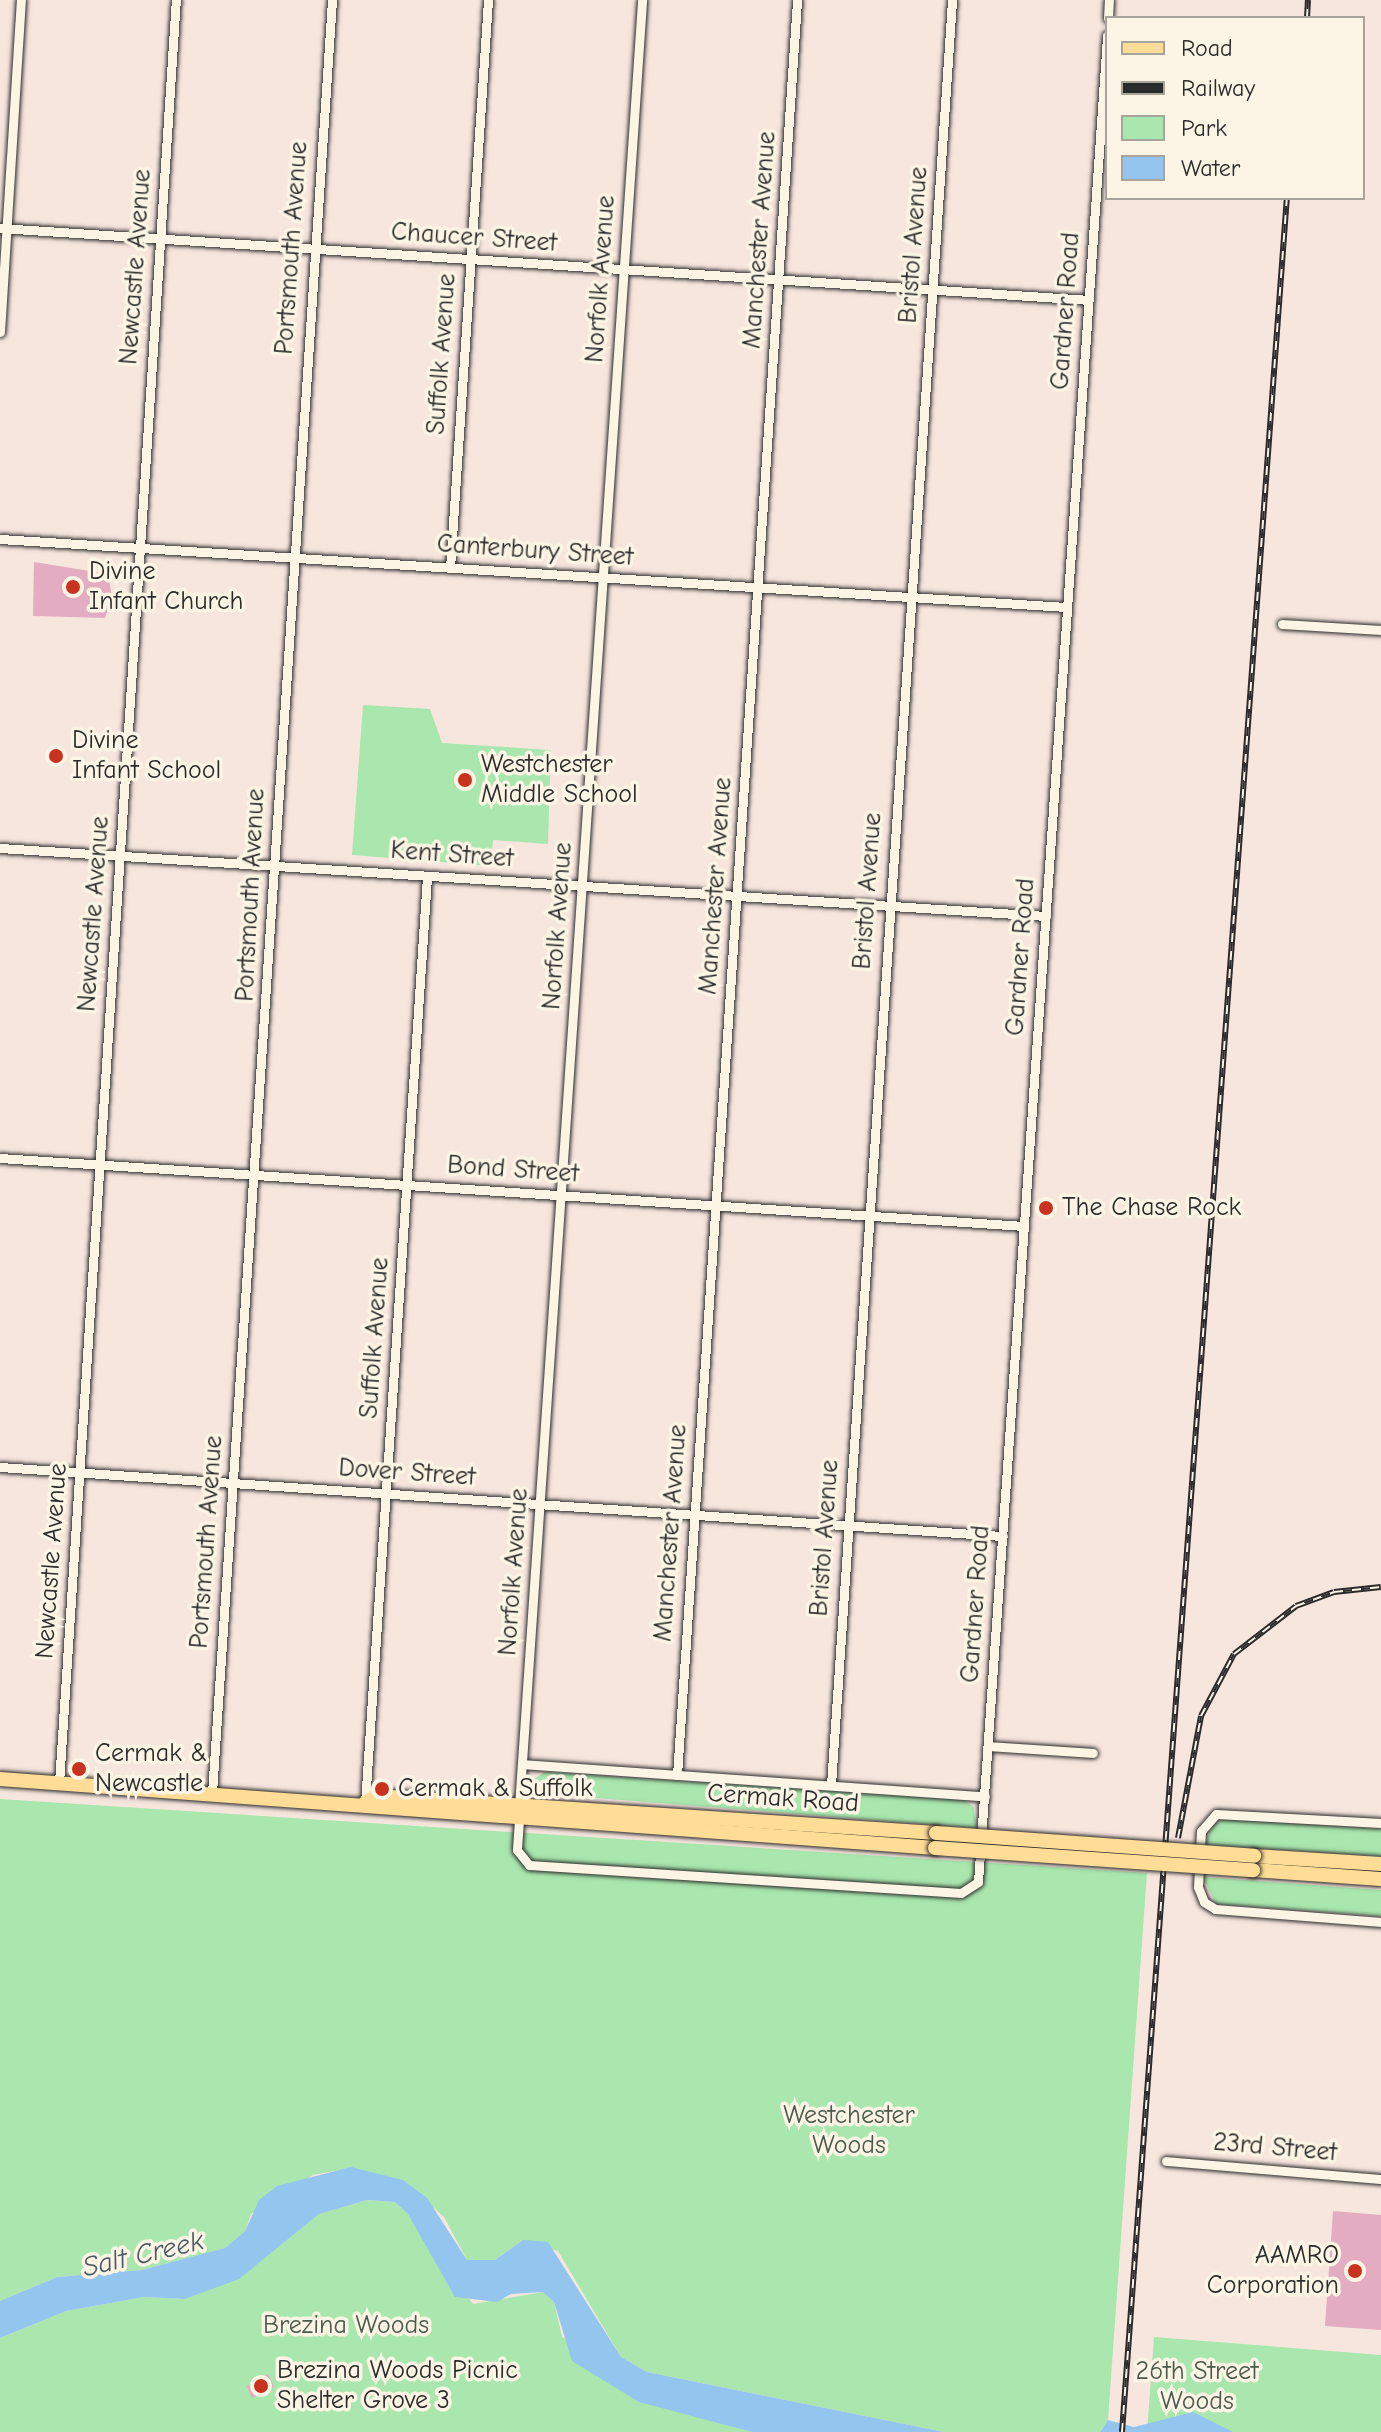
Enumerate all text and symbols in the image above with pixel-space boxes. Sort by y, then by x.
legend [1105,16,1365,200]
text: Road [1181,34,1233,62]
text: Railway [1181,74,1255,102]
text: Park [1181,114,1227,142]
street label: Manchester Avenue [737,130,783,350]
street label: Portsmouth Avenue [269,140,315,356]
text: Water [1181,154,1240,182]
street label: Bristol Avenue [893,166,935,324]
street label: Newcastle Avenue [114,168,158,366]
street label: Norfolk Avenue [580,194,622,364]
street label: Chaucer Street [390,217,558,259]
street label: Gardner Road [1045,231,1087,391]
street label: Suffolk Avenue [421,272,463,436]
street label: Canterbury Street [436,529,634,573]
place label: Divine Infant Church [89,556,243,618]
marker: Divine Infant Church [64,578,82,596]
place label: Divine Infant School [72,725,221,786]
marker: Divine Infant School [47,747,65,765]
place label: Westchester Middle School [481,749,638,810]
marker: Westchester Middle School [456,771,474,789]
street label: Manchester Avenue [693,776,739,996]
street label: Portsmouth Avenue [230,788,272,1002]
street label: Bristol Avenue [847,812,889,970]
street label: Newcastle Avenue [72,815,116,1013]
street label: Kent Street [389,835,515,875]
street label: Norfolk Avenue [537,841,579,1011]
street label: Gardner Road [1000,877,1042,1037]
street label: Bond Street [446,1150,580,1190]
place label: The Chase Rock [1062,1192,1241,1224]
marker: The Chase Rock [1037,1199,1055,1217]
street label: Suffolk Avenue [354,1256,396,1420]
street label: Manchester Avenue [648,1423,694,1643]
street label: Portsmouth Avenue [184,1434,230,1650]
street label: Dover Street [337,1453,477,1493]
street label: Bristol Avenue [804,1459,846,1617]
street label: Newcastle Avenue [30,1462,74,1660]
street label: Norfolk Avenue [493,1487,535,1657]
street label: Gardner Road [955,1524,997,1684]
place label: Cermak & Newcastle [95,1738,207,1800]
marker: Cermak & Newcastle [70,1760,88,1778]
place label: Cermak & Suffolk [398,1773,593,1805]
street label: Cermak Road [706,1778,860,1820]
marker: Cermak & Suffolk [373,1780,391,1798]
park label: Westchester Woods [783,2100,915,2162]
street label: 23rd Street [1212,2127,1338,2169]
water label: Salt Creek [79,2224,207,2284]
place label: AAMRO Corporation [1207,2240,1339,2302]
marker: AAMRO Corporation [1346,2262,1364,2280]
park label: Brezina Woods [263,2310,429,2342]
place label: Brezina Woods Picnic Shelter Grove 3 [277,2355,518,2416]
park label: 26th Street Woods [1136,2356,1258,2418]
marker: Brezina Woods Picnic Shelter Grove 3 [252,2377,270,2395]

